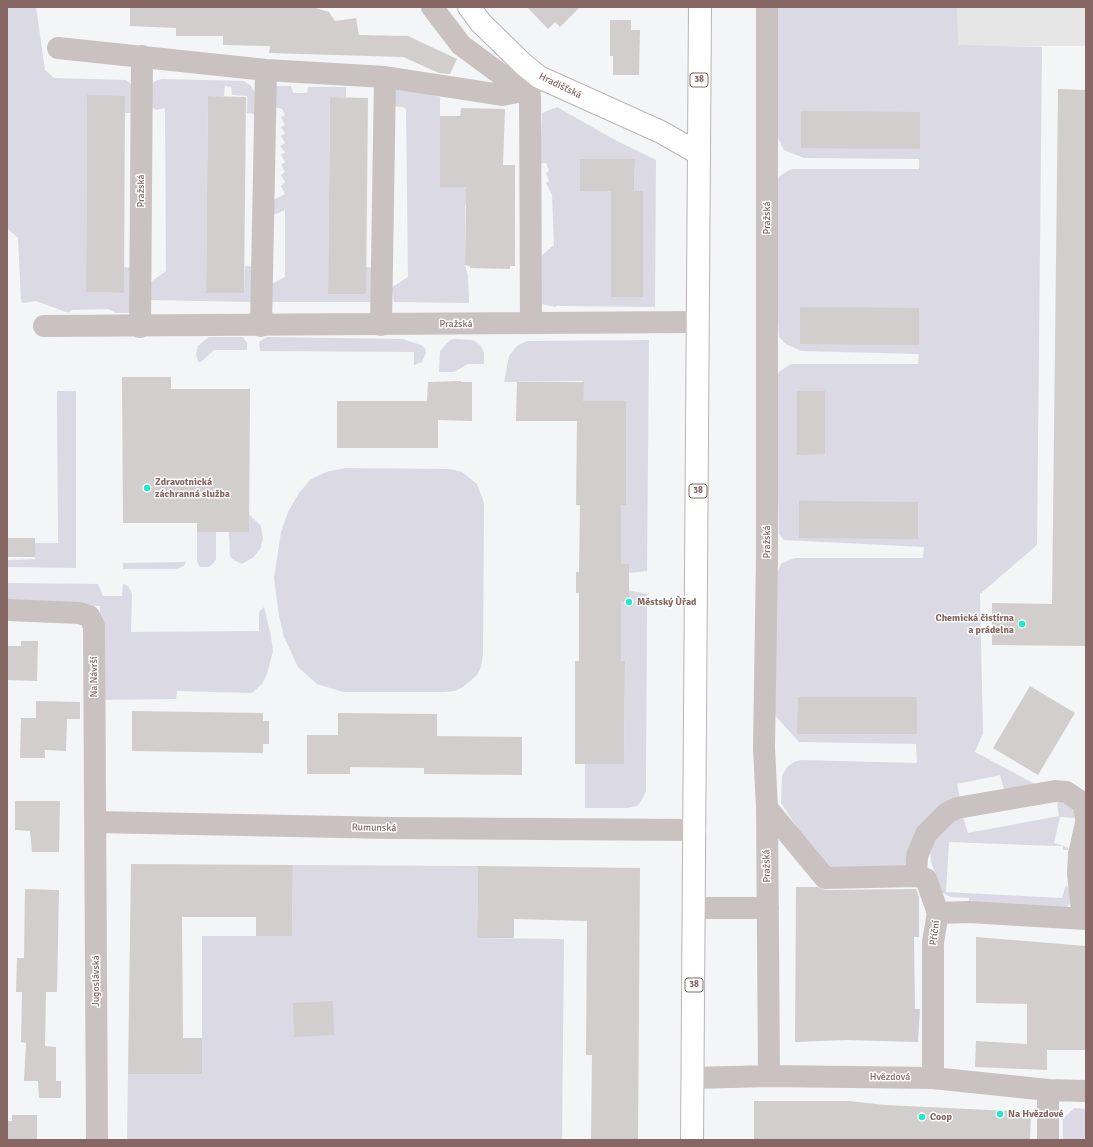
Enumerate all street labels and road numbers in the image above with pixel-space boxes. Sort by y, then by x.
street label: Hradišťská [537,71,583,101]
road number: 38 [690,73,708,87]
street label: Pražská [135,174,147,208]
street label: Pražská [761,201,773,235]
street label: Pražská [439,318,473,330]
road number: 38 [689,484,707,498]
street label: Pražská [761,525,773,559]
street label: Na Návrší [88,656,100,698]
street label: Rumunská [352,822,396,834]
street label: Pražská [761,849,773,883]
street label: Příční [928,920,942,946]
street label: Jugoslávská [90,955,102,1007]
road number: 38 [685,978,703,992]
street label: Hvězdová [870,1071,910,1083]

